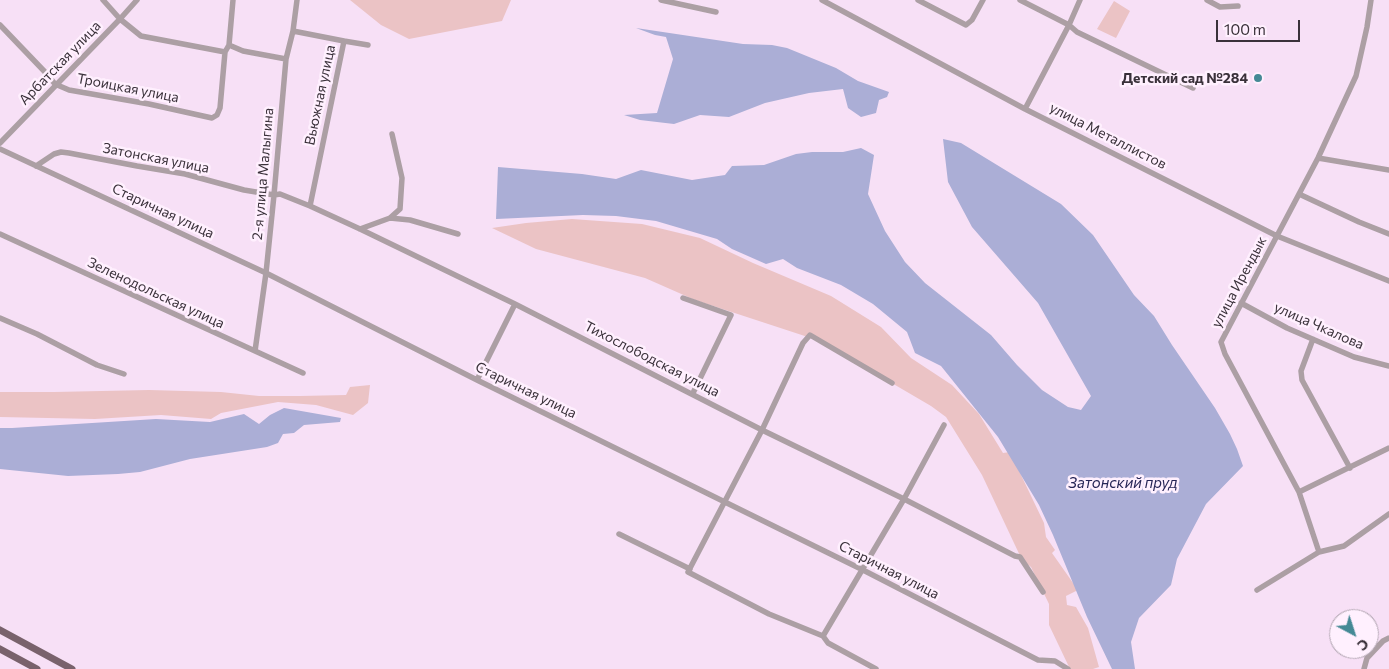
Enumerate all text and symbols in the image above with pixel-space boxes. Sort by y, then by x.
scale bar [1219,10,1303,42]
street label: Арбатская улица [16,18,104,108]
text: 100 m [1224,20,1266,38]
street label: Вьюжная улица [301,43,339,147]
street label: Троицкая улица [76,70,180,106]
place label: Детский сад №284 [1122,70,1248,86]
marker: Детский сад №284 [1252,72,1264,84]
street label: улица Металлистов [1047,99,1169,173]
street label: 2-я улица Малыгина [249,107,277,241]
street label: Затонская улица [101,139,211,177]
street label: Старичная улица [109,180,217,242]
street label: улица Ирендык [1208,234,1270,330]
street label: Зеленодольская улица [85,254,227,332]
street label: улица Чкалова [1272,299,1366,353]
street label: Тихослободская улица [582,318,722,400]
street label: Старичная улица [473,358,579,422]
water label: Затонский пруд [1068,474,1178,492]
street label: Старичная улица [836,537,942,603]
north arrow [1329,609,1379,659]
text: С [1354,636,1372,655]

